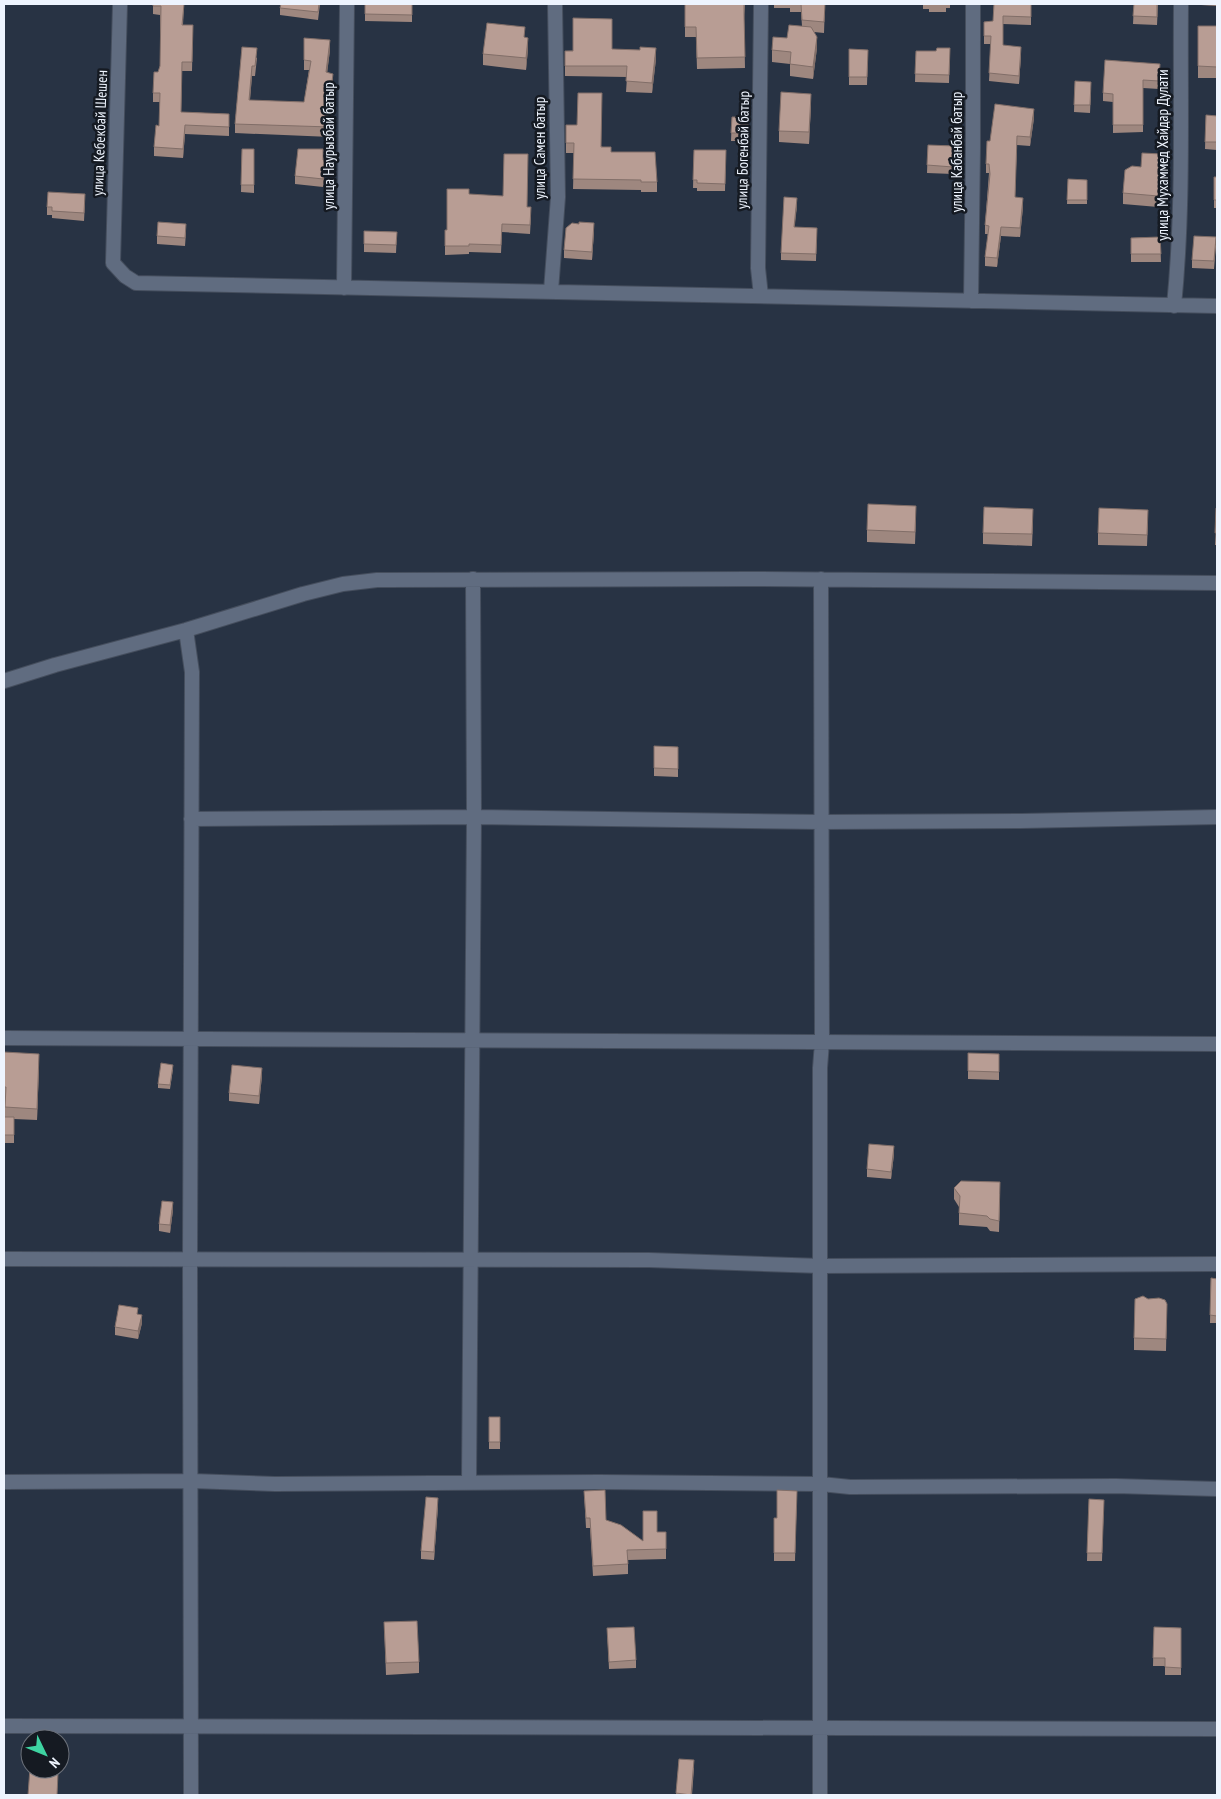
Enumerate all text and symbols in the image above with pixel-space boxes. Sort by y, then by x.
street label: улица Мухаммед Хайдар Дулати [1153,69,1172,241]
street label: улица Кебекбай Шешен [88,70,111,196]
street label: улица Наурызбай батыр [319,82,338,210]
street label: улица Богенбай батыр [732,91,753,209]
street label: улица Кабанбай батыр [947,92,966,212]
street label: улица Самен батыр [530,97,549,199]
north arrow [20,1729,70,1779]
text: N [45,1754,64,1772]

